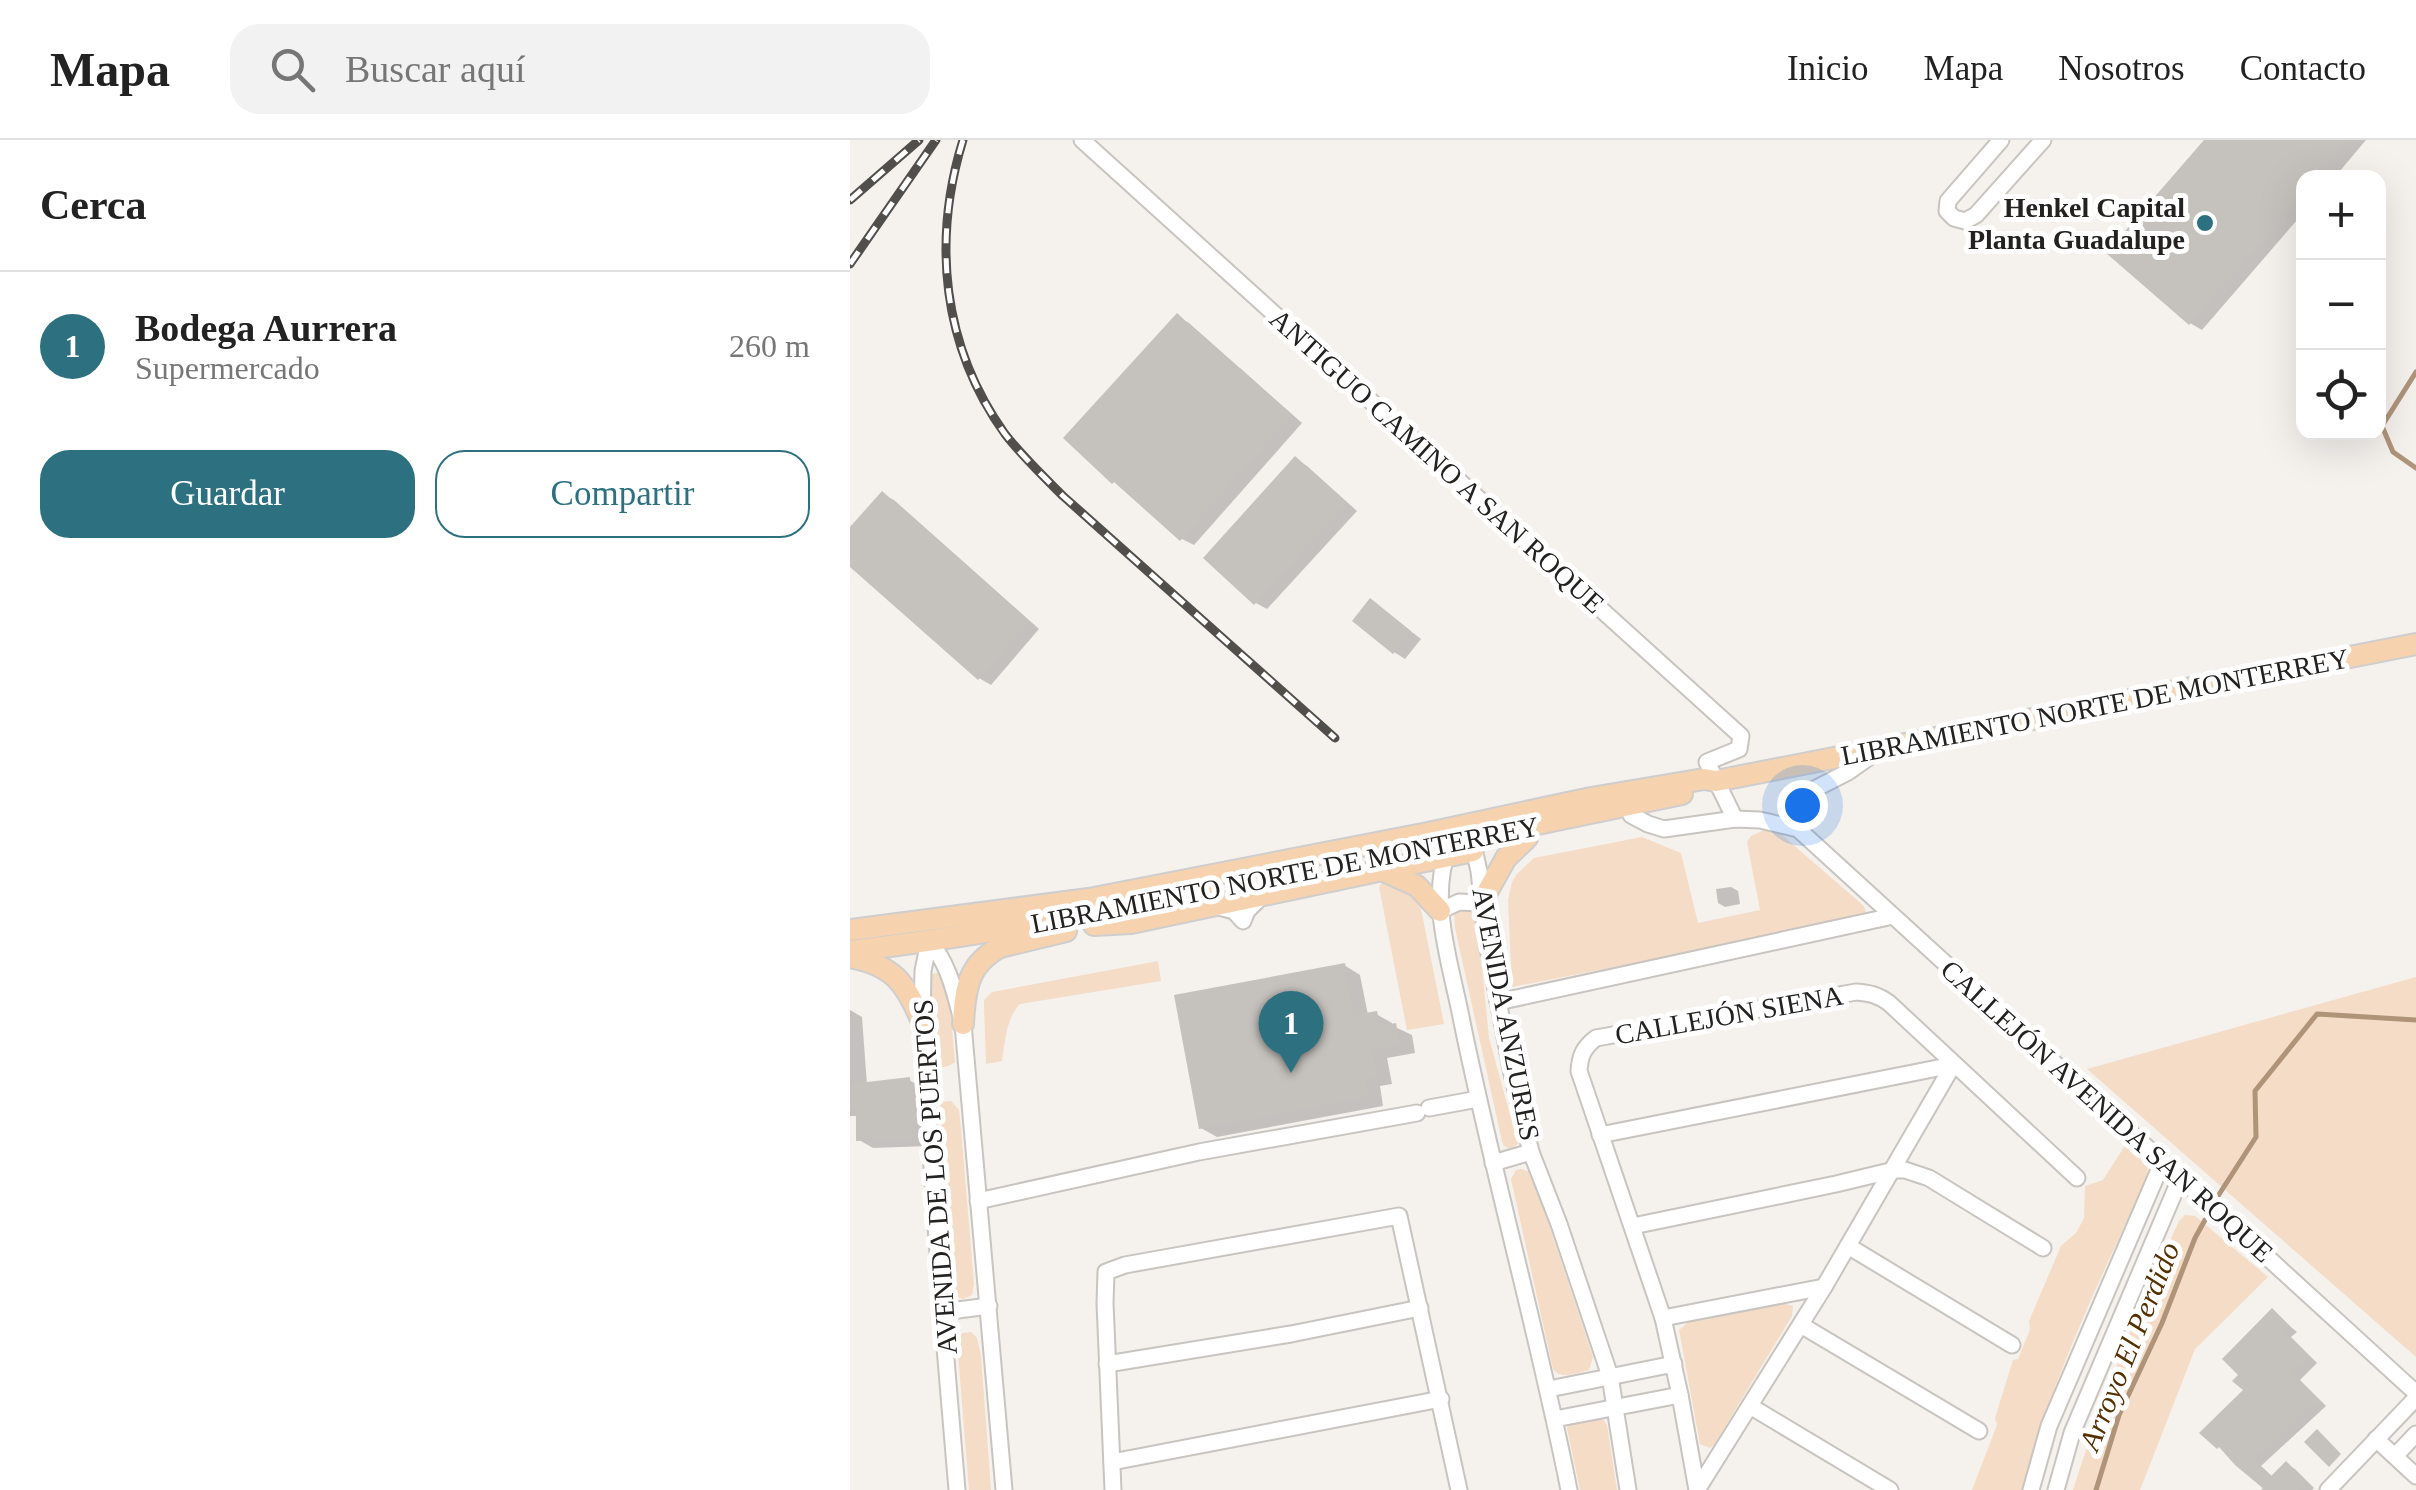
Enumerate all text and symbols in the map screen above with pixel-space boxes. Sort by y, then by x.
search box [230,24,930,114]
icon: search [265,42,320,97]
text: Mapa [50,43,170,96]
text: Buscar aquí [345,48,525,90]
text: Inicio [1787,49,1869,88]
text: Mapa [1924,49,2003,88]
text: Nosotros [2058,49,2185,88]
text: Contacto [2240,49,2366,88]
map controls [2296,170,2386,440]
button: + [2296,170,2386,260]
text: Cerca [40,182,147,228]
place label: Henkel Capital Planta Guadalupe [1968,192,2185,255]
marker: Henkel Capital Planta Guadalupe [2194,212,2216,234]
button: − [2296,260,2386,350]
street label: ANTIGUO CAMINO A SAN ROQUE [1264,303,1610,619]
text: Bodega Aurrera [135,307,397,349]
text: 1 [65,328,81,364]
text: 260 m [729,328,810,364]
text: Supermercado [135,350,320,386]
button: locate [2296,350,2386,440]
button: Guardar [40,450,415,538]
button: Compartir [435,450,810,538]
street label: LIBRAMIENTO NORTE DE MONTERREY [1839,643,2351,771]
your location [1777,780,1828,831]
street label: LIBRAMIENTO NORTE DE MONTERREY [1029,811,1541,939]
street label: AVENIDA ANZURES [1466,885,1546,1143]
street label: CALLEJÓN AVENIDA SAN ROQUE [1935,954,2279,1268]
street label: CALLEJÓN SIENA [1613,980,1846,1050]
pin: 1 [1258,990,1324,1073]
street label: AVENIDA DE LOS PUERTOS [907,998,963,1356]
water label: Arroyo El Perdido [2072,1237,2186,1457]

